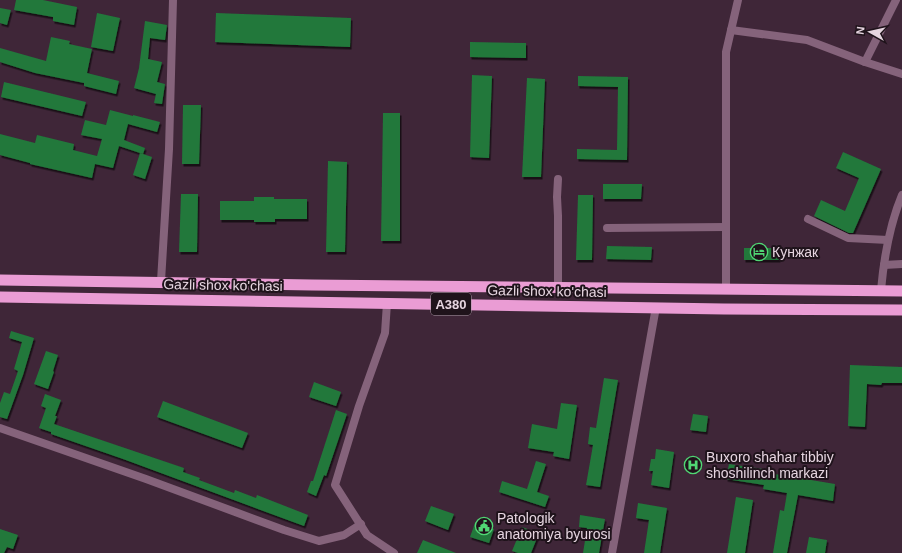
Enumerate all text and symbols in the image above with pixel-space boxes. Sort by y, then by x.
north arrow [850,12,890,52]
text: N [854,26,867,35]
hotel icon: Кунжак [749,242,769,262]
place label: Кунжак [772,244,819,260]
street label: Gazli shox ko'chasi [163,276,283,294]
street label: Gazli shox ko'chasi [487,282,607,300]
road number: A380 [431,293,471,315]
place label: Buxoro shahar tibbiy shoshilinch markazi [706,449,834,481]
hospital icon: Buxoro shahar tibbiy shoshilinch markazi [683,455,703,475]
place label: Patologik anatomiya byurosi [497,510,611,542]
public building icon: Patologik anatomiya byurosi [474,516,494,536]

